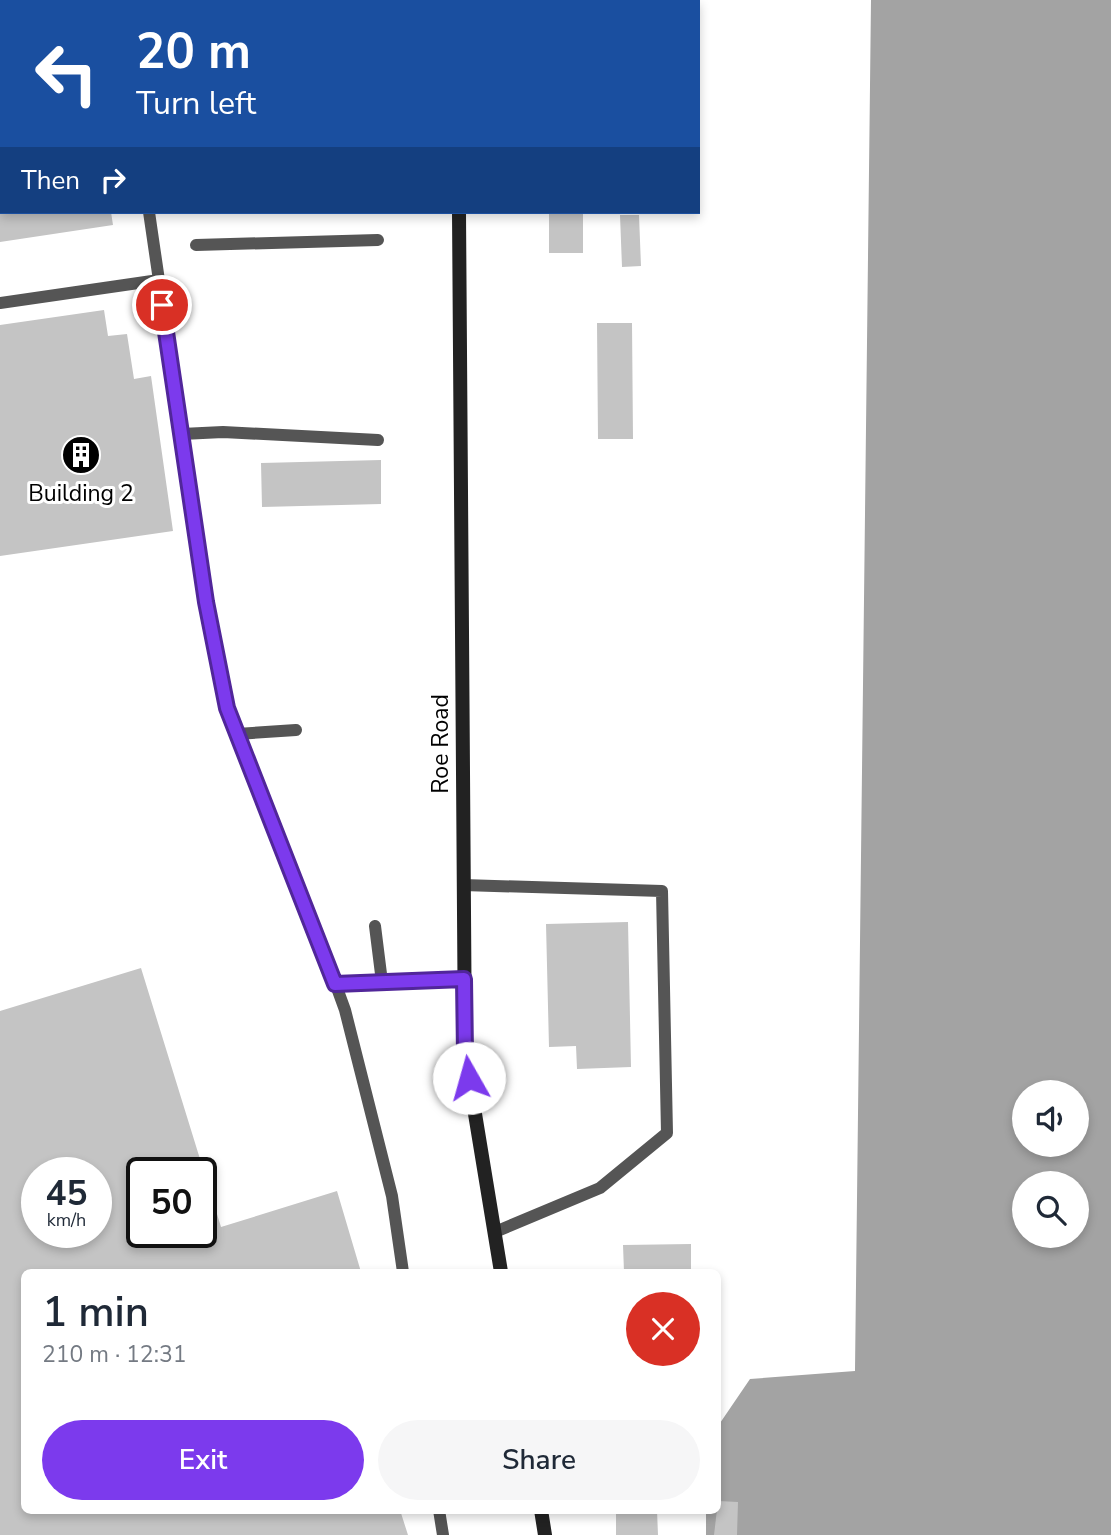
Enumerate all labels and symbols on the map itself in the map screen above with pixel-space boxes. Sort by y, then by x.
pin [132,275,192,335]
building icon: Building 2 [60,434,102,476]
place label: Building 2 [28,478,134,509]
street label: Roe Road [425,694,456,794]
position arrow [432,1041,506,1115]
speed limit sign: 50 [126,1157,217,1248]

